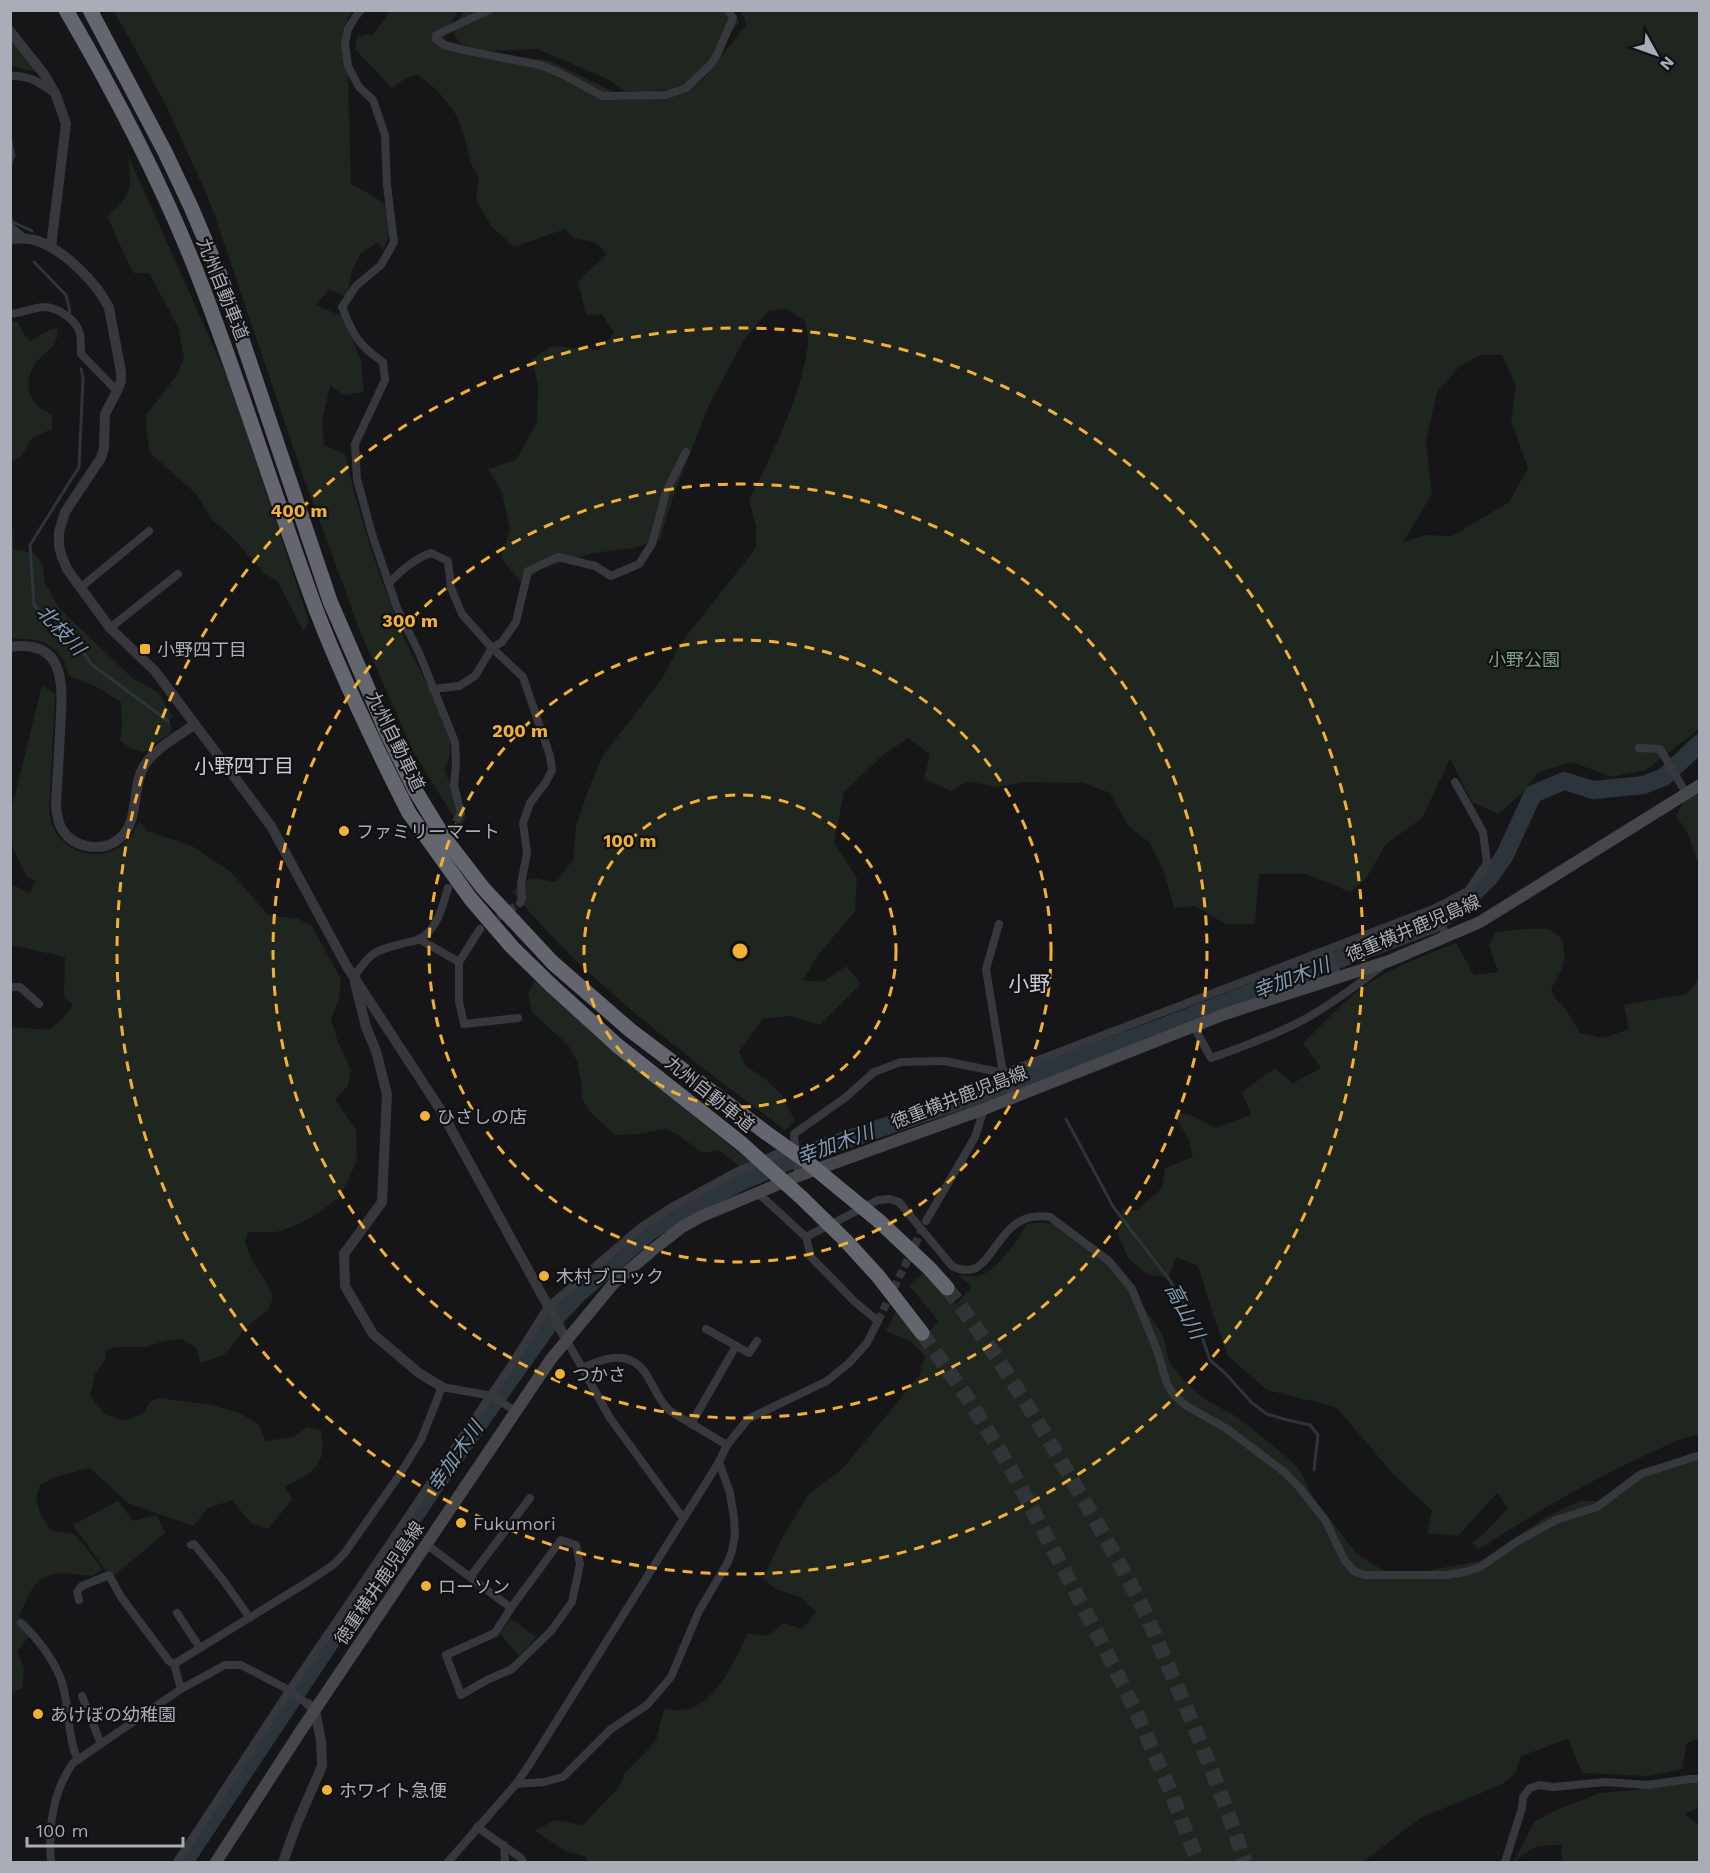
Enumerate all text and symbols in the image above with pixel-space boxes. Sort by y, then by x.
north arrow [1626,24,1686,84]
text: N [1656,53,1678,74]
street label: 九州自動車道 [193,235,253,343]
text: 400 m [271,500,327,521]
water label: 北枝川 [32,600,92,662]
text: 300 m [382,610,438,631]
place label: 小野四丁目 [157,639,247,660]
marker: 小野四丁目 [138,642,152,656]
park label: 小野公園 [1488,649,1560,670]
street label: 九州自動車道 [363,688,429,794]
text: 200 m [492,720,548,741]
district label: 小野四丁目 [194,754,294,778]
place label: ファミリーマート [356,821,500,842]
marker: ファミリーマート [337,824,351,838]
text: 100 m [603,830,657,851]
street label: 徳重横井鹿児島線 [1343,890,1483,966]
centre of rings [730,941,750,961]
water label: 幸加木川 [1249,952,1335,1004]
district label: 小野 [1008,971,1050,996]
street label: 九州自動車道 [661,1052,759,1136]
street label: 徳重横井鹿児島線 [888,1061,1030,1133]
place label: ひさしの店 [437,1106,527,1127]
marker: ひさしの店 [418,1109,432,1123]
water label: 幸加木川 [793,1118,879,1169]
place label: 木村ブロック [556,1266,664,1287]
marker: 木村ブロック [537,1269,551,1283]
water label: 高山川 [1160,1279,1211,1345]
place label: つかさ [572,1364,626,1385]
marker: つかさ [553,1367,567,1381]
water label: 幸加木川 [422,1415,489,1496]
place label: Fukumori [473,1513,556,1534]
marker: Fukumori [454,1516,468,1530]
street label: 徳重横井鹿児島線 [330,1517,428,1649]
place label: ローソン [438,1576,510,1597]
marker: ローソン [419,1579,433,1593]
place label: あけぼの幼稚園 [50,1704,176,1725]
marker: あけぼの幼稚園 [31,1707,45,1721]
place label: ホワイト急便 [339,1780,447,1801]
marker: ホワイト急便 [320,1783,334,1797]
scale bar [27,1810,183,1848]
text: 100 m [36,1820,89,1841]

